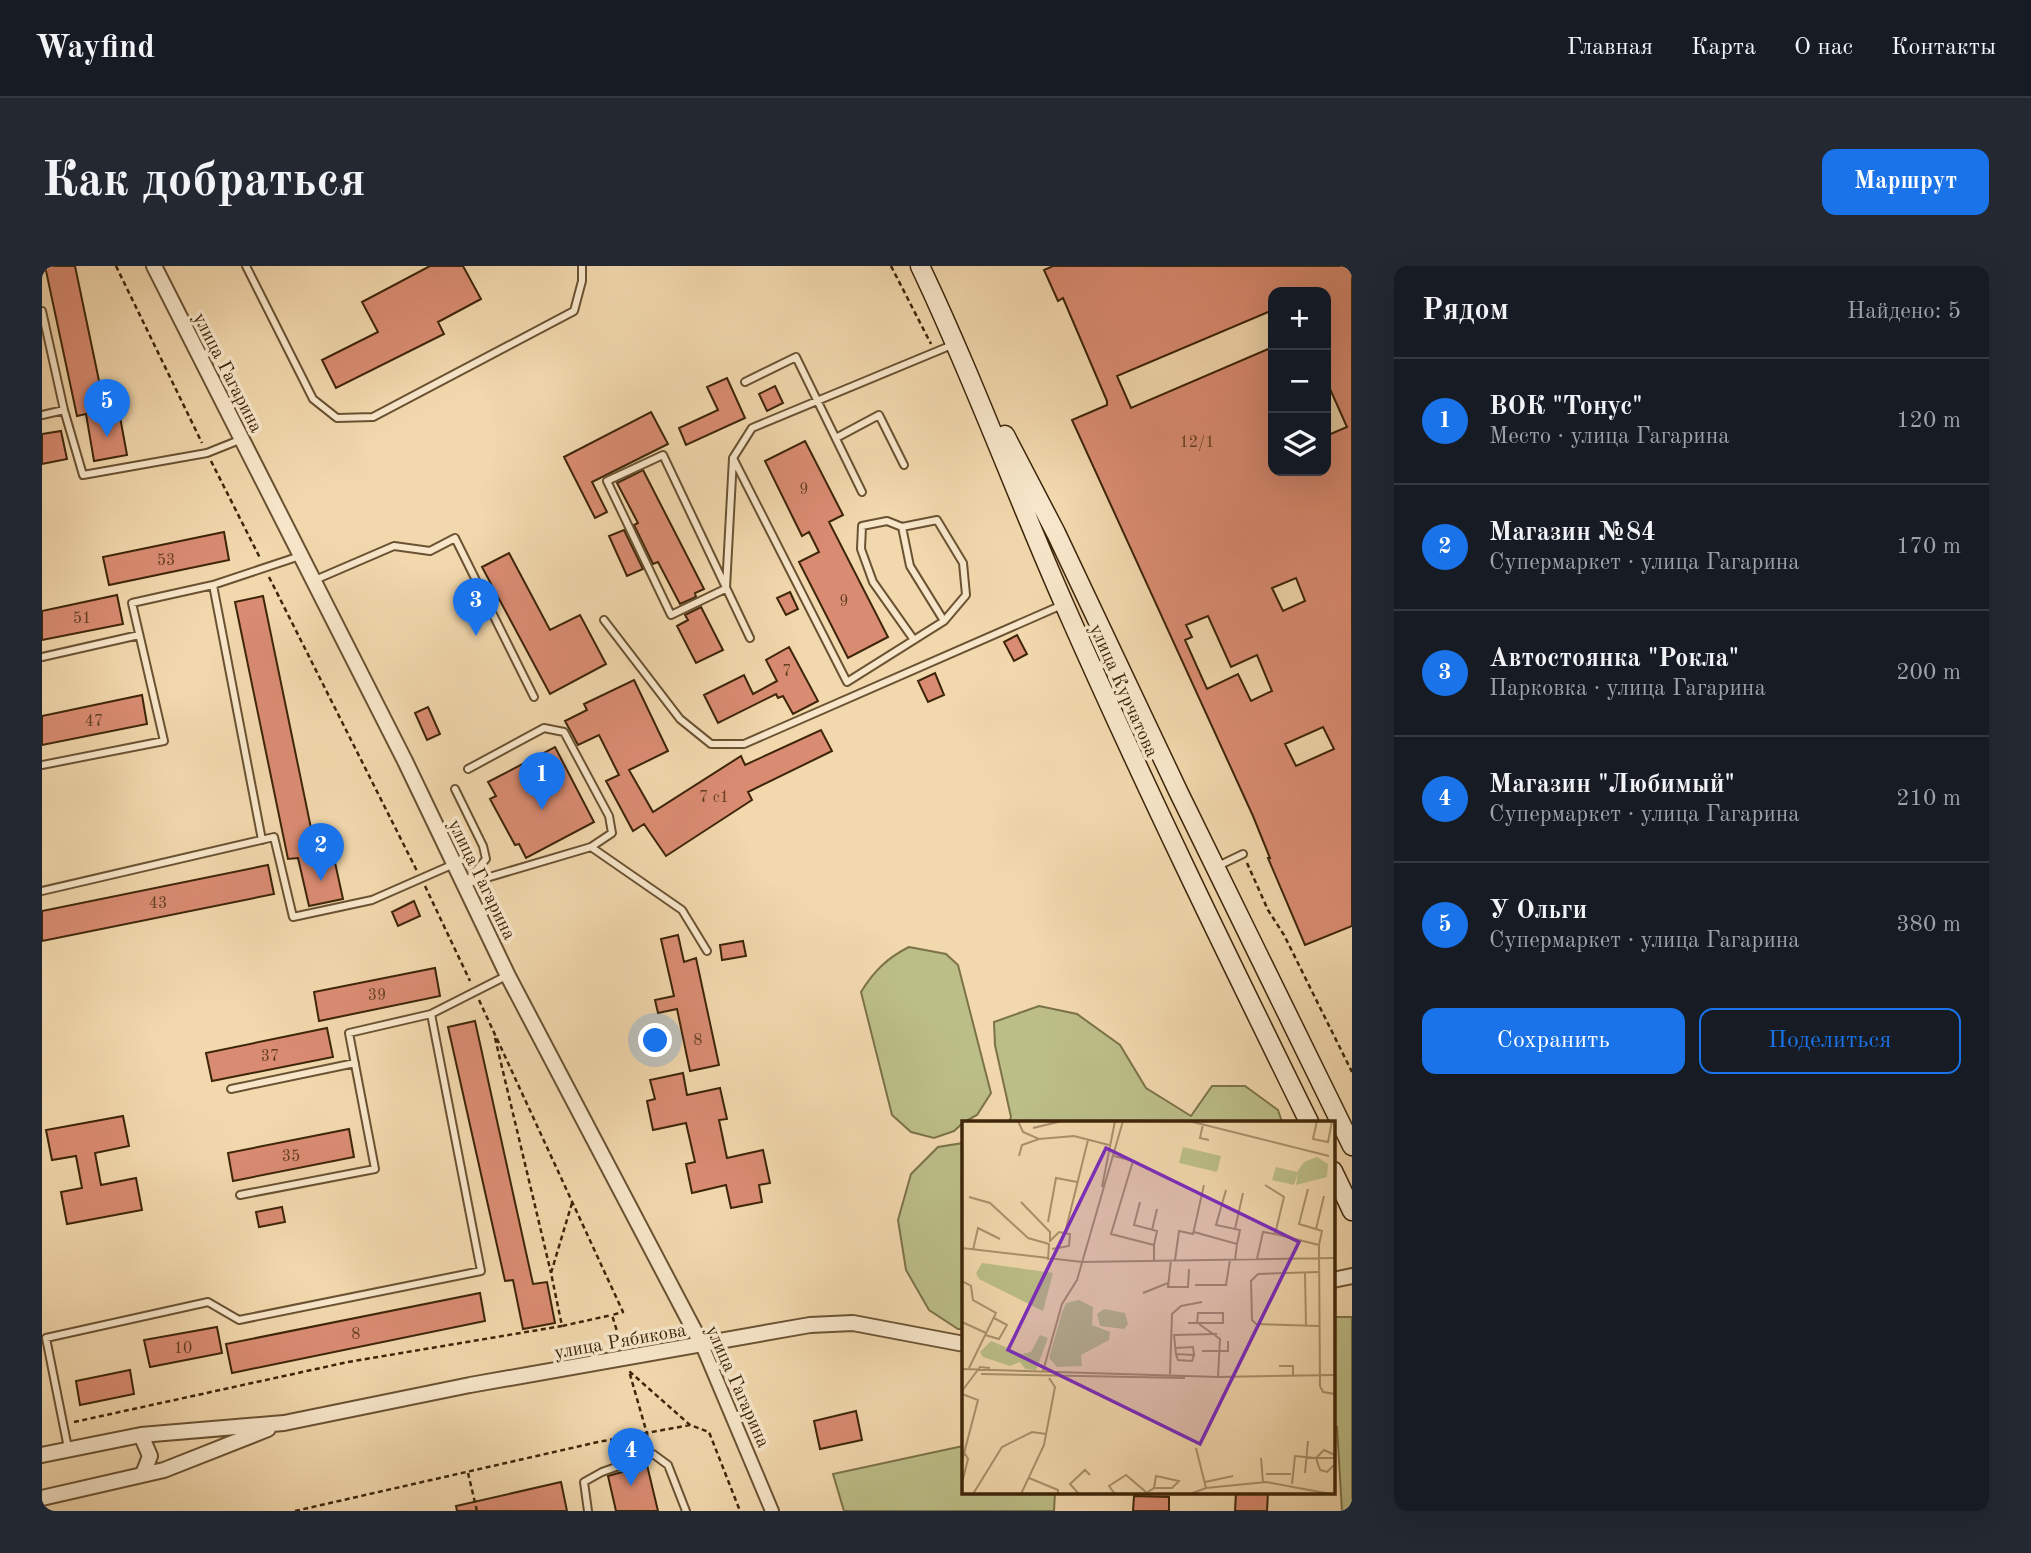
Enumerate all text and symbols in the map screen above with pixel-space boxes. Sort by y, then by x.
text: Wayfind [35,32,155,65]
text: Главная [1567,36,1653,60]
text: Карта [1691,36,1756,60]
text: О нас [1794,36,1853,60]
text: Контакты [1891,36,1996,60]
button: Маршрут [1822,149,1989,215]
text: Как добраться [42,158,366,207]
map controls [1268,287,1331,476]
button: + [1268,287,1331,350]
text: Рядом [1422,296,1509,326]
text: Найдено: 5 [1847,300,1961,323]
street label: улица Гагарина [188,310,265,437]
button: − [1268,350,1331,413]
pin: 5 [84,379,130,437]
text: ВОК "Тонус" [1489,394,1643,420]
text: 1 [1438,409,1452,432]
text: 120 m [1896,409,1961,432]
button: layers [1268,413,1331,476]
text: Место · улица Гагарина [1489,425,1730,448]
house number: 12/1 [1179,435,1215,451]
house number: 9 [799,482,809,498]
text: Магазин №84 [1489,520,1656,546]
text: 2 [1438,535,1452,558]
text: 170 m [1896,535,1961,558]
text: Супермаркет · улица Гагарина [1489,551,1800,574]
house number: 53 [157,553,175,569]
pin: 3 [453,578,499,636]
house number: 9 [839,594,849,610]
house number: 51 [73,611,91,627]
street label: улица Курчатова [1085,622,1161,761]
text: Автостоянка "Рокла" [1489,646,1739,672]
text: 3 [1438,661,1452,684]
text: 200 m [1896,661,1961,684]
house number: 7 [782,664,792,680]
text: Парковка · улица Гагарина [1489,677,1766,700]
house number: 47 [85,714,103,730]
pin: 1 [519,752,565,810]
text: Магазин "Любимый" [1489,772,1735,798]
text: 4 [1438,787,1452,810]
text: 210 m [1896,787,1961,810]
house number: 7 с1 [699,790,729,806]
text: Супермаркет · улица Гагарина [1489,803,1800,826]
street label: улица Гагарина [443,817,518,944]
pin: 2 [298,823,344,881]
house number: 43 [149,896,167,912]
text: У Ольги [1489,898,1587,924]
text: 5 [1438,913,1452,936]
text: 380 m [1896,913,1961,936]
text: Супермаркет · улица Гагарина [1489,929,1800,952]
house number: 39 [368,988,386,1004]
button: Сохранить [1422,1008,1685,1074]
button: Поделиться [1699,1008,1961,1074]
your location [638,1023,672,1057]
house number: 8 [693,1033,703,1049]
house number: 37 [261,1049,279,1065]
inset map [962,1121,1335,1494]
house number: 35 [282,1149,300,1165]
street label: улица Рябикова [553,1321,689,1363]
street label: улица Гагарина [701,1323,772,1452]
house number: 8 [351,1327,361,1343]
house number: 10 [174,1341,192,1357]
pin: 4 [608,1428,654,1486]

